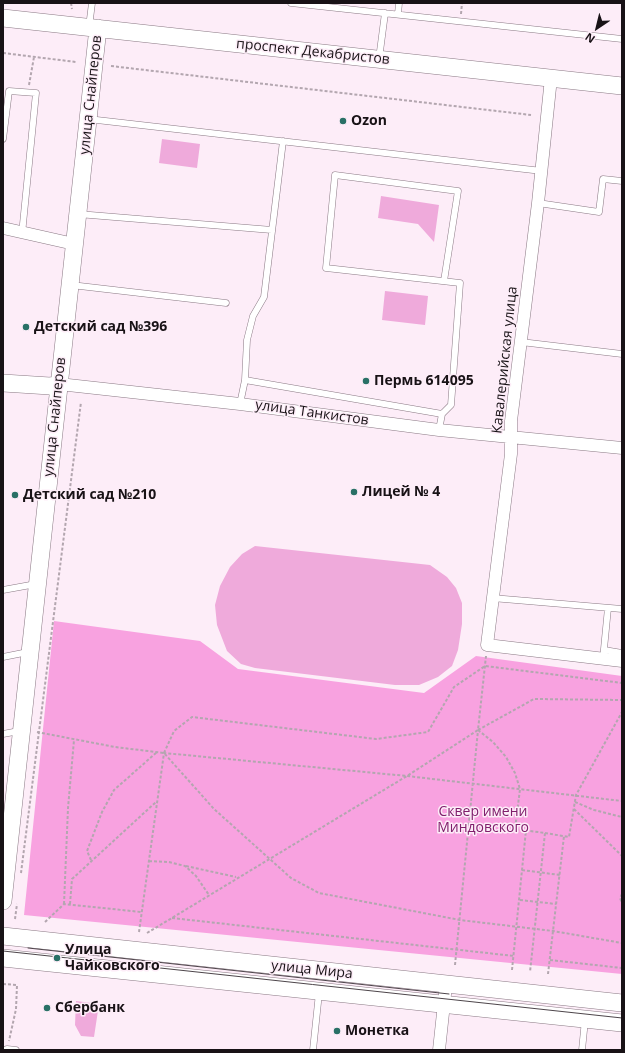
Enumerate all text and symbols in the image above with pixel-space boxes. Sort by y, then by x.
north arrow [577,8,617,48]
text: N [582,30,598,47]
street label: улица Снайперов [76,34,106,156]
street label: проспект Декабристов [235,36,391,68]
place label: Ozon [351,113,387,129]
marker: Ozon [338,116,348,126]
street label: Кавалерийская улица [489,286,521,434]
place label: Детский сад №396 [34,319,167,335]
marker: Детский сад №396 [21,322,31,332]
street label: улица Снайперов [40,356,70,478]
place label: Пермь 614095 [374,373,474,389]
marker: Пермь 614095 [361,376,371,386]
street label: улица Танкистов [254,397,370,429]
place label: Лицей № 4 [362,484,440,500]
place label: Детский сад №210 [23,487,156,503]
marker: Лицей № 4 [349,487,359,497]
marker: Детский сад №210 [10,490,20,500]
park label: Сквер имени Миндовского [437,804,529,836]
place label: Улица Чайковского [65,942,160,974]
marker: Улица Чайковского [52,953,62,963]
street label: улица Мира [270,957,354,983]
place label: Сбербанк [55,1000,125,1016]
marker: Сбербанк [42,1003,52,1013]
place label: Монетка [345,1023,409,1039]
marker: Монетка [332,1026,342,1036]

